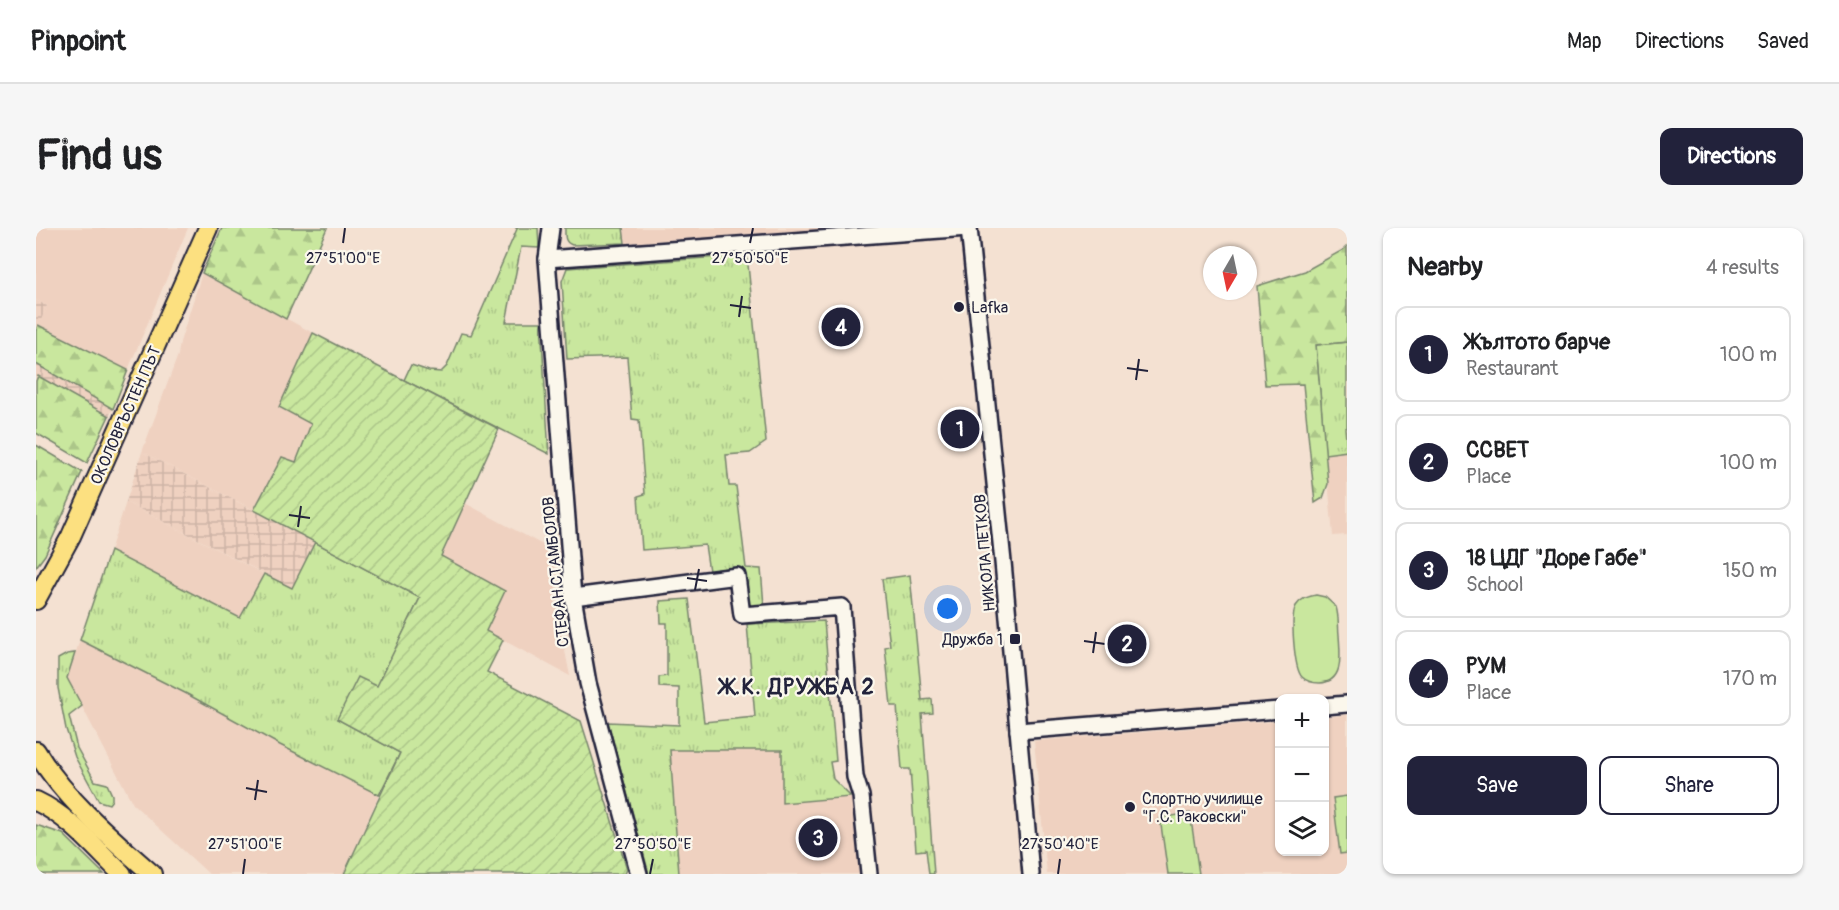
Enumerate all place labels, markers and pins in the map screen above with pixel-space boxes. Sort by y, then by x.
place label: Lafka [971,298,1008,318]
marker: Lafka [952,300,966,314]
pin: 4 [822,304,860,350]
pin: 1 [940,406,980,452]
pin: 2 [1108,622,1146,666]
place label: Дружба 1 [941,630,1003,650]
marker: Дружба 1 [1008,632,1022,646]
place label: Спортно училище "Г.С. Раковски" [1142,789,1263,827]
marker: Спортно училище "Г.С. Раковски" [1123,800,1137,814]
pin: 3 [798,816,838,860]

